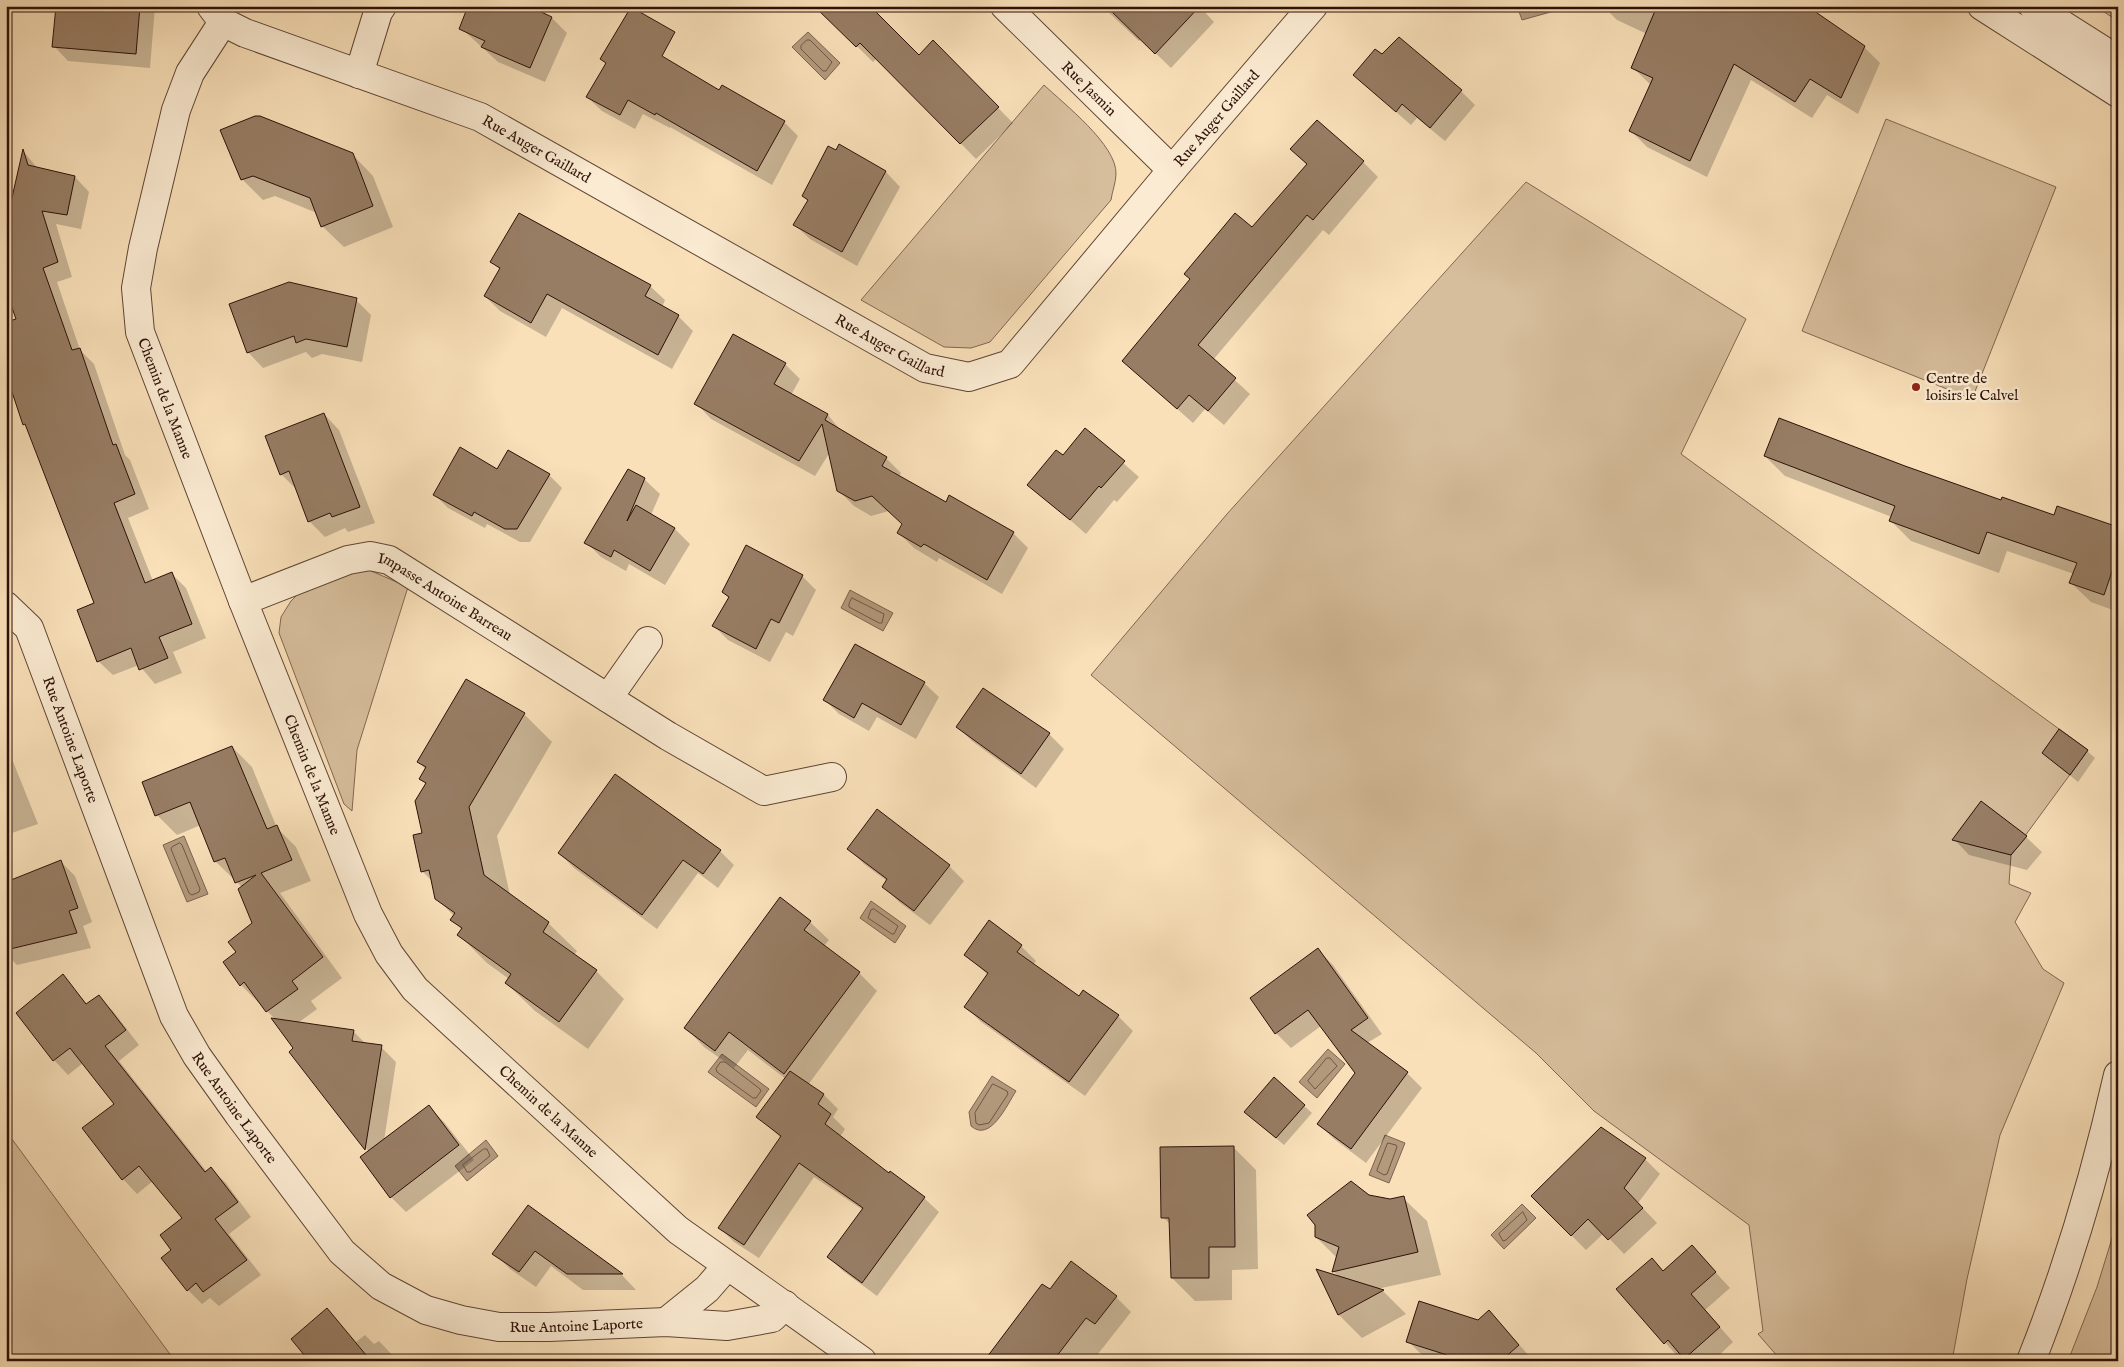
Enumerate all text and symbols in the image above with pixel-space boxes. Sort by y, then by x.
street label: Rue Jasmin [1057,57,1121,120]
street label: Rue Auger Gaillard [1170,65,1264,171]
street label: Rue Auger Gaillard [479,111,595,188]
street label: Rue Auger Gaillard [832,310,947,381]
street label: Chemin de la Manne [134,335,197,462]
place label: Centre de loisirs le Calvel [1926,369,2019,405]
marker: Centre de loisirs le Calvel [1910,381,1922,393]
street label: Impasse Antoine Barreau [376,548,516,645]
street label: Rue Antoine Laporte [38,674,103,806]
street label: Chemin de la Manne [280,712,345,838]
street label: Rue Antoine Laporte [188,1048,282,1167]
street label: Chemin de la Manne [495,1061,602,1162]
street label: Rue Antoine Laporte [509,1313,643,1337]

